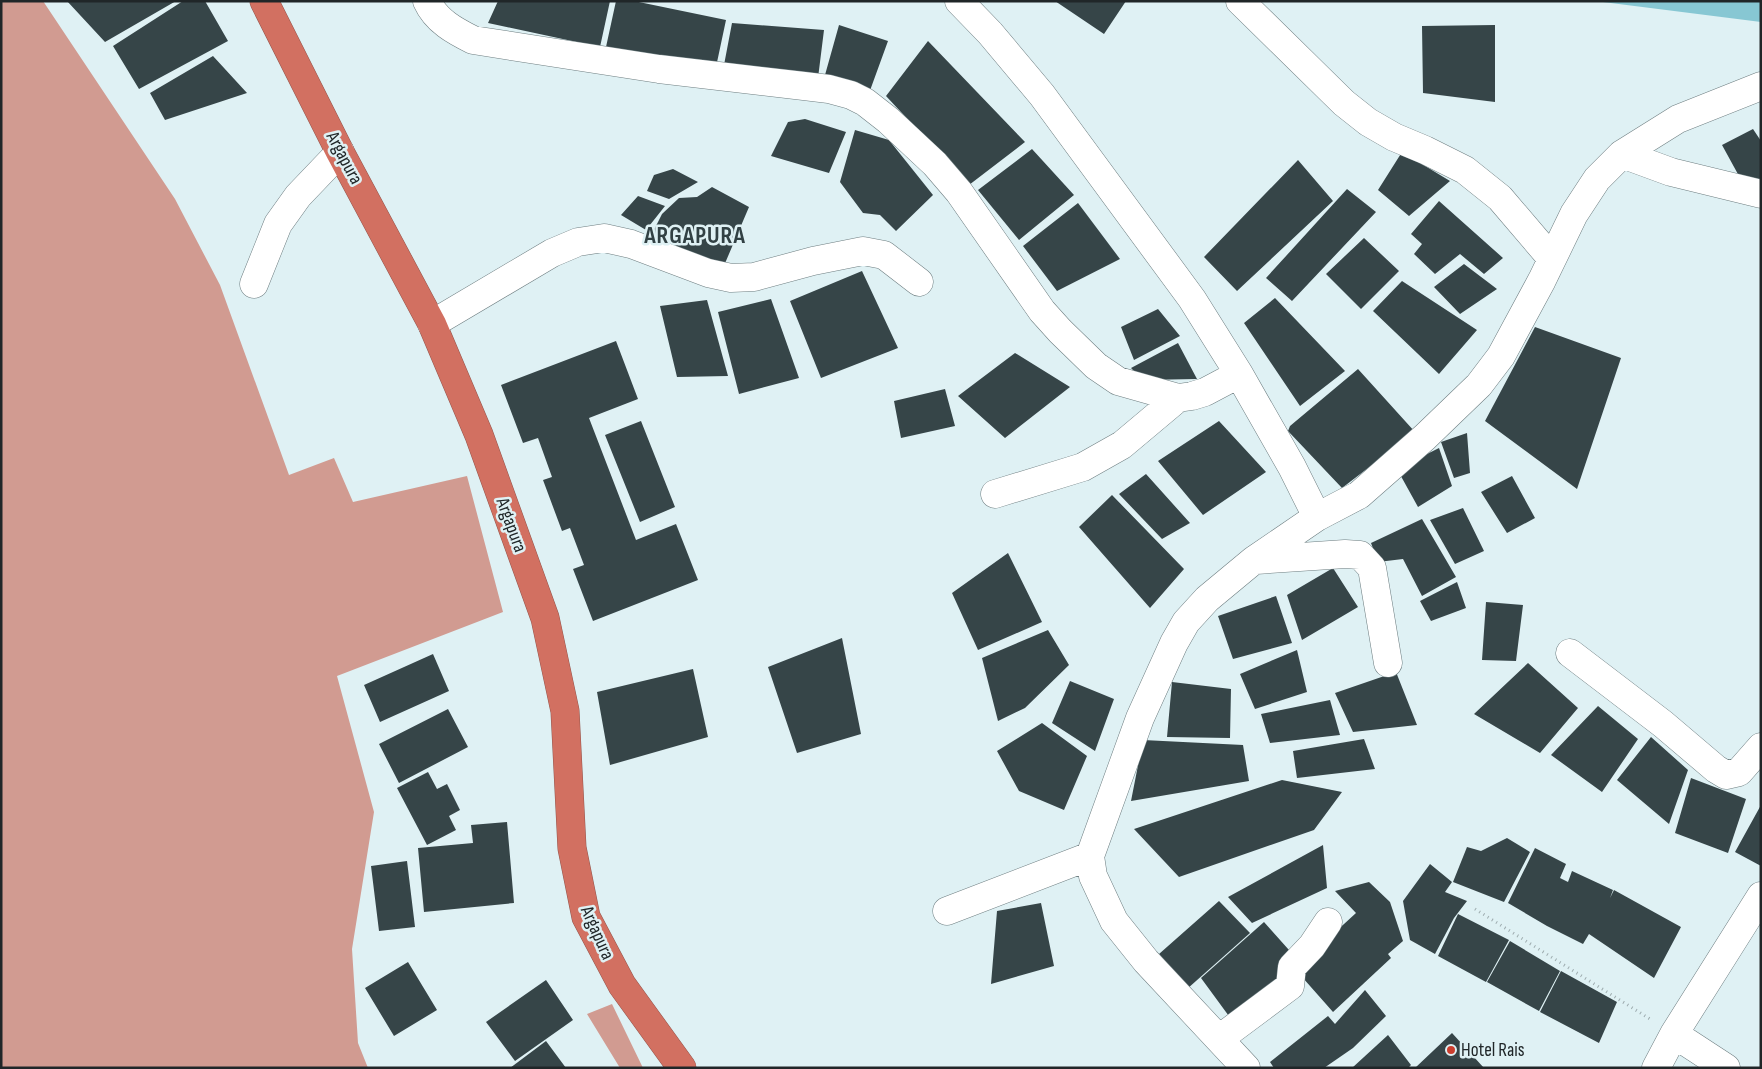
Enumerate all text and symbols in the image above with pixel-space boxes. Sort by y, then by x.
street label: Argapura [320,127,367,188]
district label: ARGAPURA [643,221,746,250]
street label: Argapura [490,494,531,555]
street label: Argapura [575,902,619,963]
place label: Hotel Rais [1461,1039,1525,1062]
marker: Hotel Rais [1445,1044,1457,1056]

